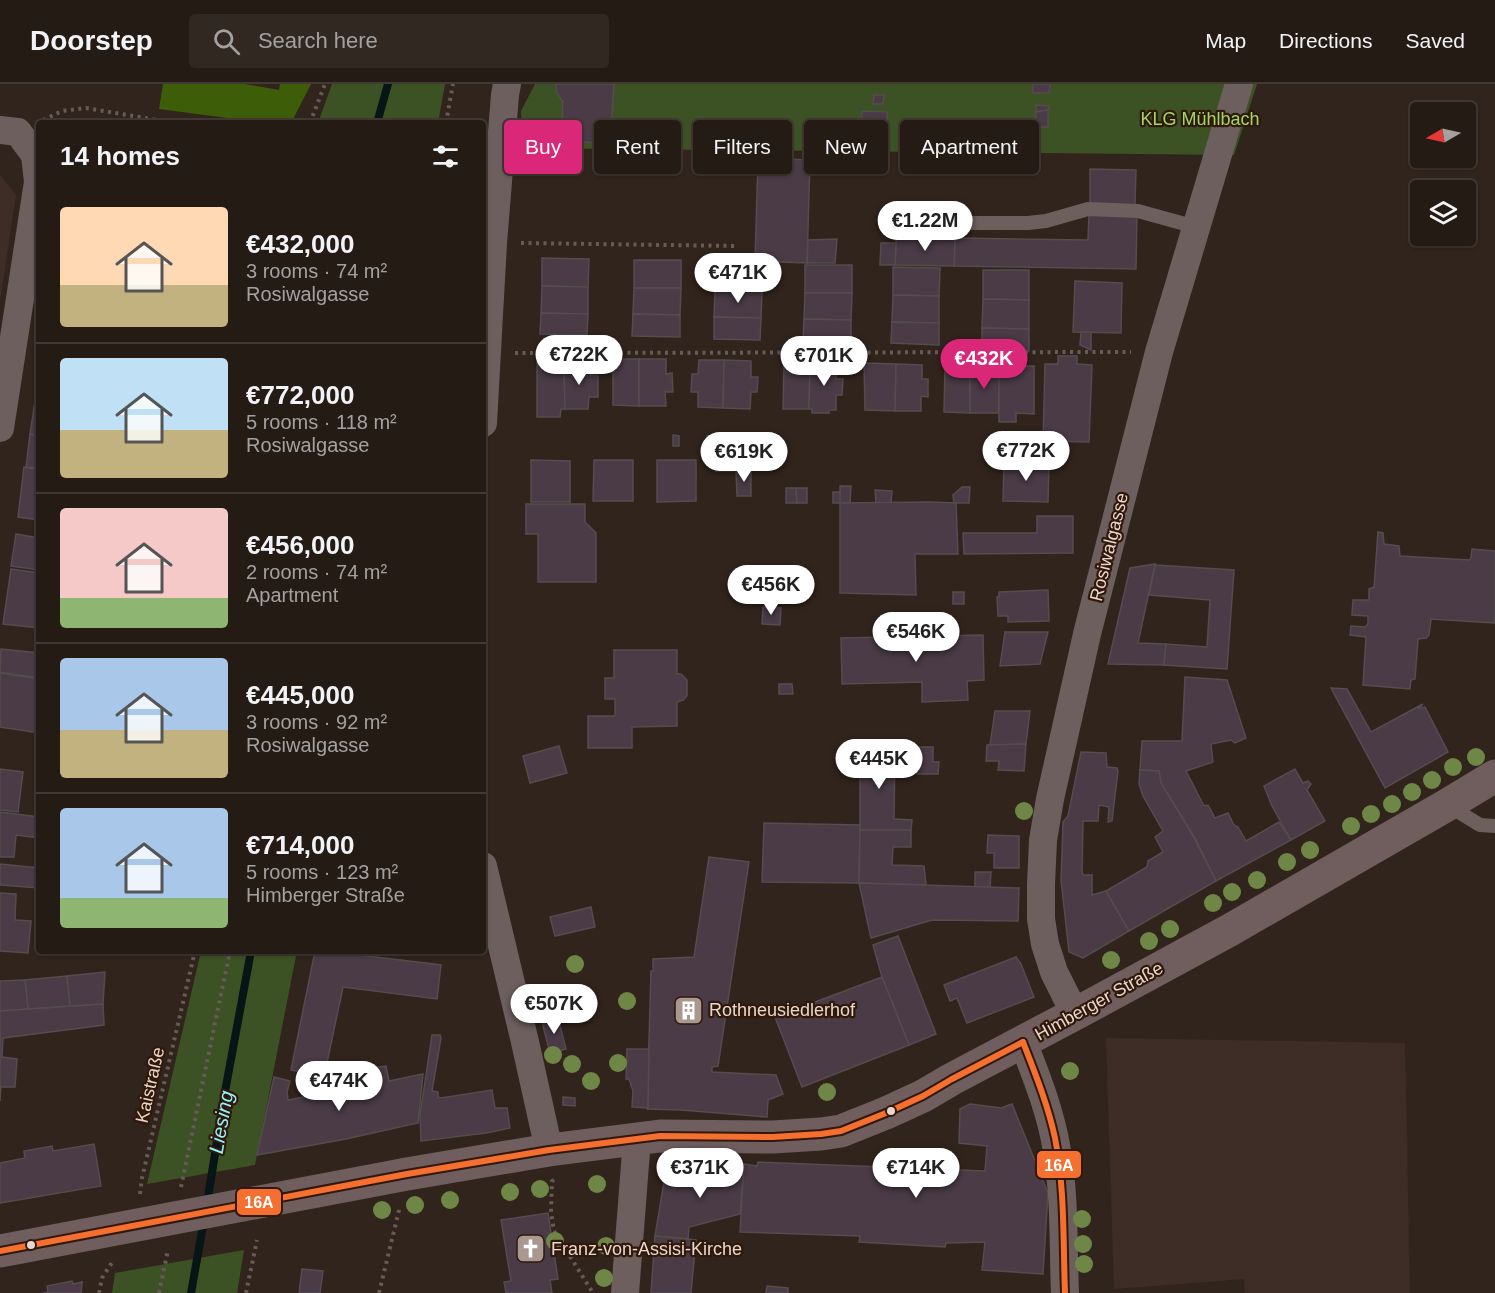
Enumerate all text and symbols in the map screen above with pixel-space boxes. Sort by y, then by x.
search box [189,14,609,68]
text: Doorstep [30,25,153,56]
icon: search [210,25,243,58]
text: Search here [258,28,378,53]
text: Map [1205,29,1246,52]
text: Directions [1279,29,1372,52]
text: Saved [1405,29,1465,52]
north arrow [1410,102,1476,168]
map controls [1410,102,1476,246]
park label: KLG Mühlbach [1140,109,1260,129]
chip: Buy [504,120,582,174]
chip: Rent [594,120,681,174]
chip: Filters [693,120,792,174]
chip: New [804,120,888,174]
chip: Apartment [900,120,1039,174]
icon: filters [429,140,462,173]
text: 14 homes [60,141,180,171]
button: layers [1410,180,1476,246]
pin: €1.22M [876,201,974,252]
text: €1.22M [892,209,958,231]
text: €432,000 [246,229,354,259]
icon: home [108,231,180,303]
pin: €471K [696,253,780,304]
text: 3 rooms · 74 m² [246,260,387,282]
text: €471K [709,261,767,283]
text: Rosiwalgasse [246,283,369,305]
pin: €722K [537,335,621,386]
pin: €701K [782,336,866,387]
pin: €432K [942,339,1026,390]
text: €722K [550,343,608,365]
text: €701K [795,344,853,366]
text: €432K [955,347,1013,369]
text: €772,000 [246,380,354,410]
icon: home [108,382,180,454]
text: 5 rooms · 118 m² [246,411,397,433]
pin: €772K [984,431,1068,482]
pin: €619K [702,432,786,483]
text: Rosiwalgasse [246,434,369,456]
text: €772K [997,439,1055,461]
text: €619K [715,440,773,462]
street label: Rosiwalgasse [1086,491,1132,603]
text: €456,000 [246,530,354,560]
icon: home [108,532,180,604]
text: 2 rooms · 74 m² [246,561,387,583]
pin: €456K [729,565,813,616]
text: €456K [742,573,800,595]
text: Apartment [246,584,338,606]
pin: €546K [874,612,958,663]
text: €546K [887,620,945,642]
text: €445,000 [246,680,354,710]
icon: home [108,682,180,754]
text: 3 rooms · 92 m² [246,711,387,733]
text: Rosiwalgasse [246,734,369,756]
pin: €445K [837,739,921,790]
text: €445K [850,747,908,769]
text: €714,000 [246,830,354,860]
icon: home [108,832,180,904]
text: 5 rooms · 123 m² [246,861,398,883]
text: Himberger Straße [246,884,405,906]
street label: Himberger Straße [1032,958,1166,1044]
pin: €507K [512,984,596,1035]
text: €507K [525,992,583,1014]
building icon: Rothneusiedlerhof [672,994,704,1026]
place label: Rothneusiedlerhof [709,1000,856,1020]
street label: Kaistraße [132,1045,168,1125]
pin: €474K [297,1061,381,1112]
text: €474K [310,1069,368,1091]
water label: Liesing [205,1089,237,1155]
unlabelled marker [885,1105,897,1117]
pin: €371K [658,1148,742,1199]
pin: €714K [874,1148,958,1199]
line badge: 16A [1036,1150,1082,1179]
text: €371K [671,1156,729,1178]
text: €714K [887,1156,945,1178]
text: 16A [1044,1157,1074,1174]
line badge: 16A [236,1188,282,1216]
text: 16A [244,1194,274,1211]
church icon: Franz-von-Assisi-Kirche [514,1233,546,1265]
unlabelled marker [25,1239,37,1251]
place label: Franz-von-Assisi-Kirche [551,1239,742,1259]

